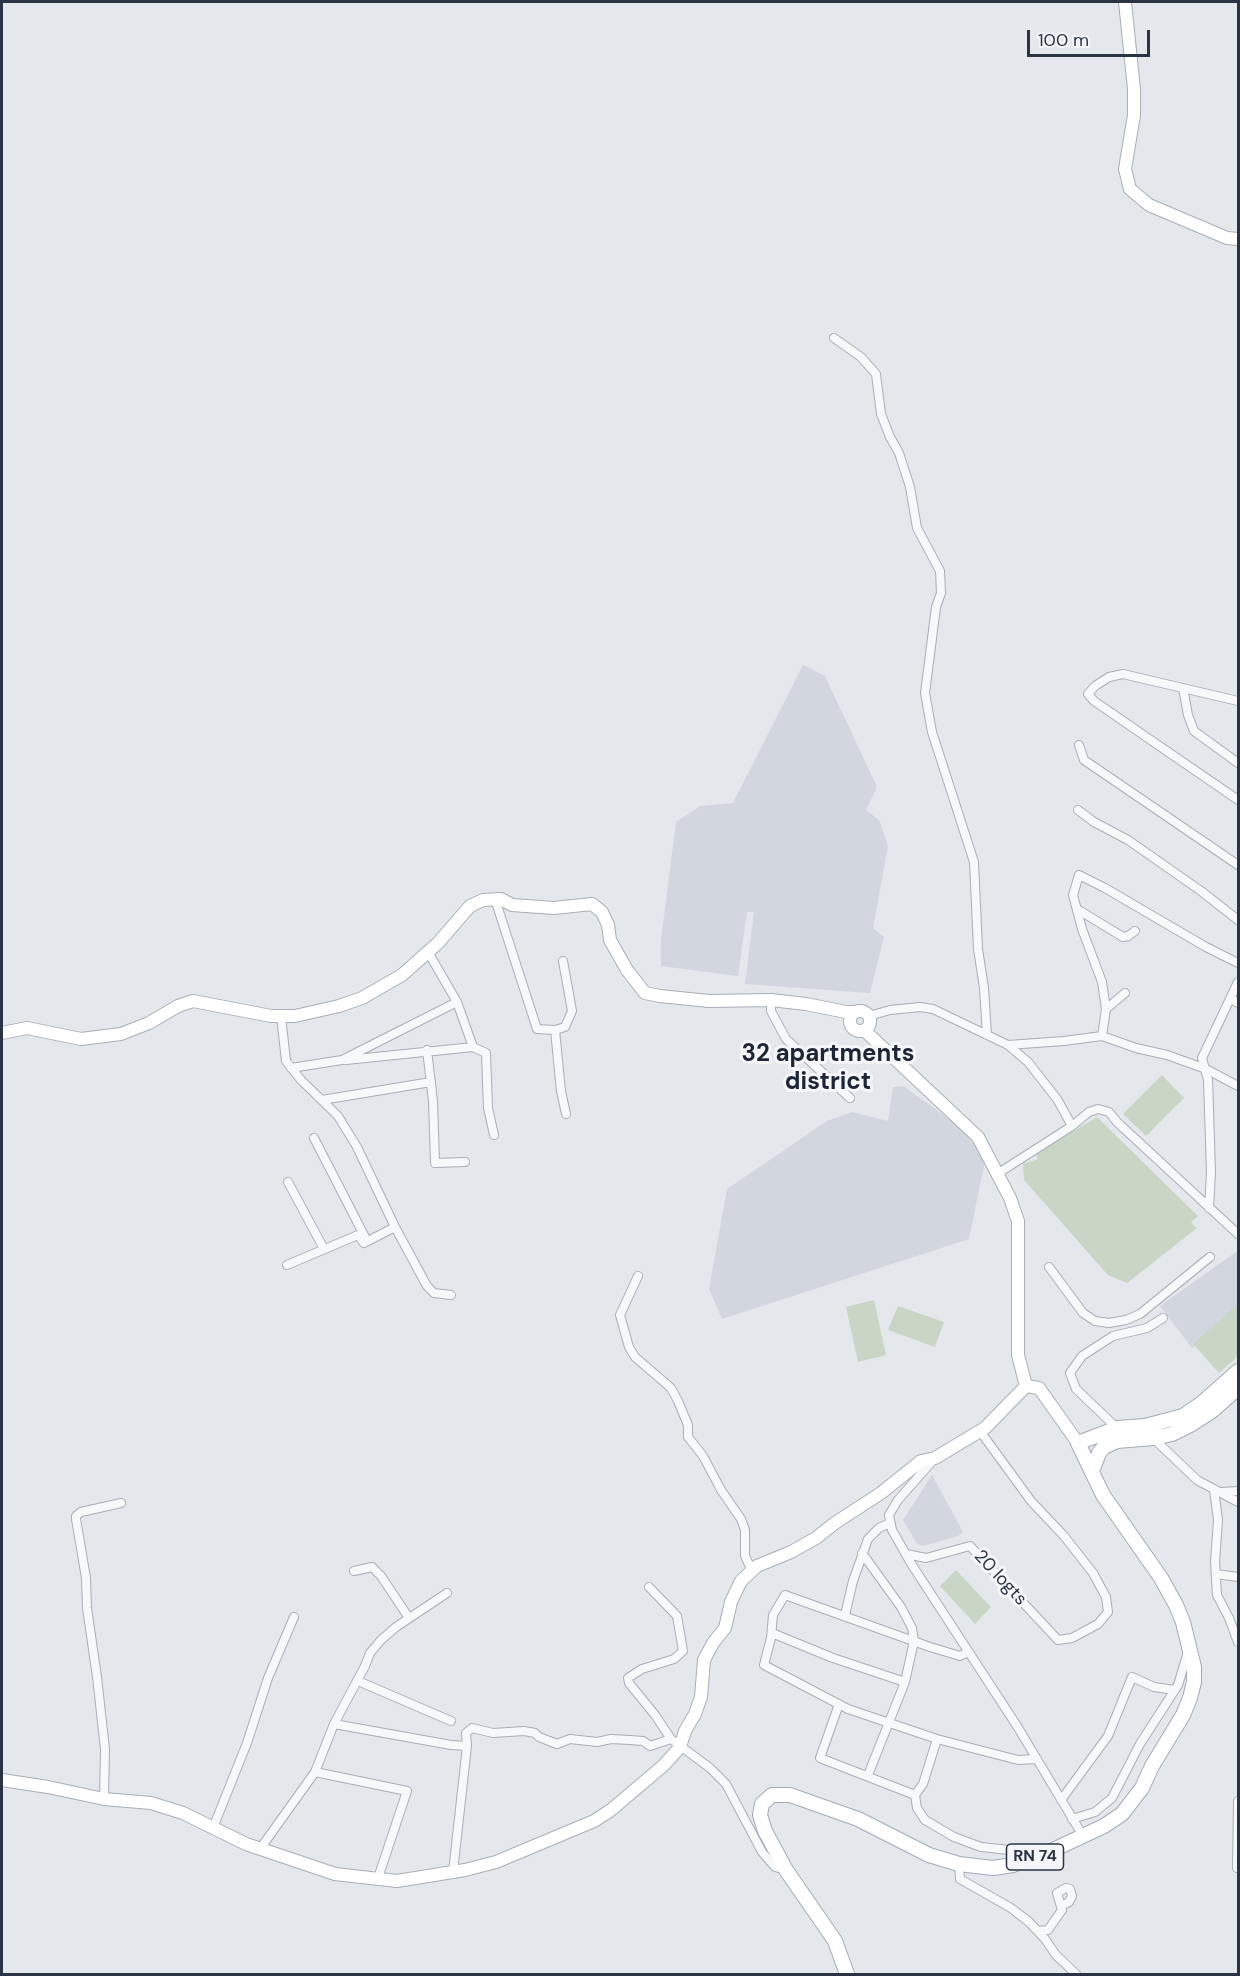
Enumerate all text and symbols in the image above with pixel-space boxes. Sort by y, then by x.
scale bar [1030,18,1153,56]
text: 100 m [1038,28,1089,52]
district label: 32 apartments district [741,1041,915,1097]
street label: 20 logts [969,1546,1031,1610]
road number: RN 74 [1006,1844,1064,1870]

